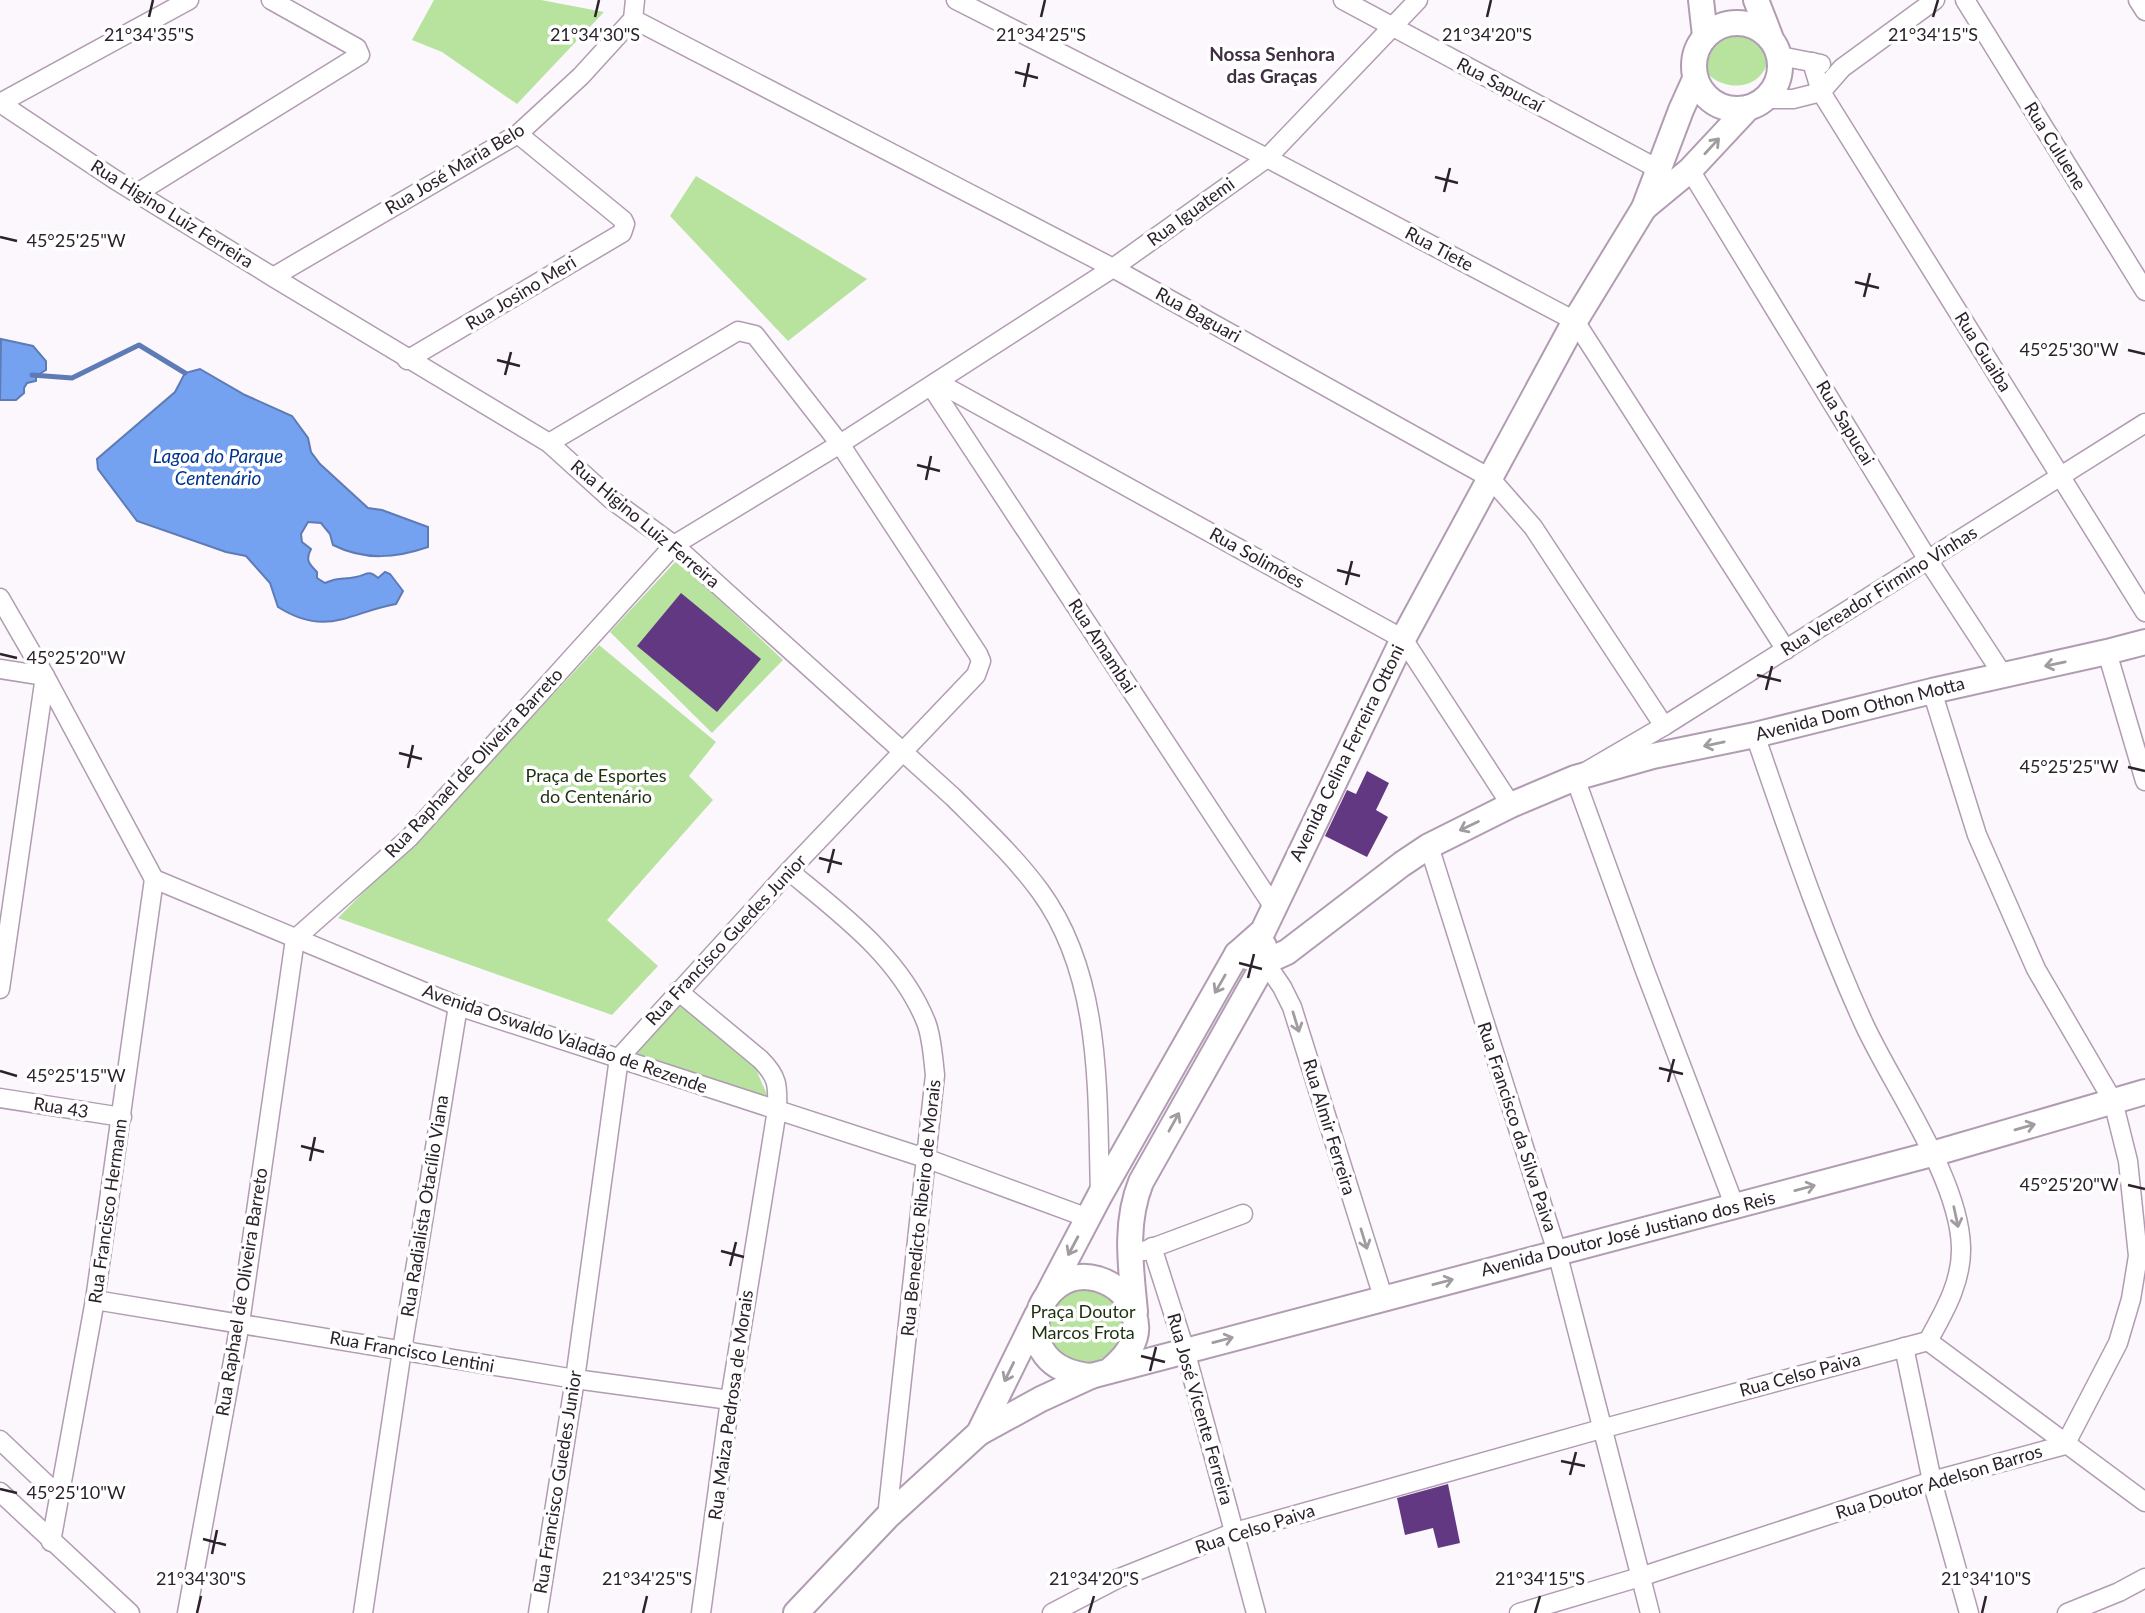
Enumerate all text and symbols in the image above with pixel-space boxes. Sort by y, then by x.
text: 21°34'35"S [104,23,194,45]
text: 21°34'30"S [550,23,640,45]
text: 21°34'25"S [996,23,1086,45]
text: 21°34'20"S [1442,23,1532,45]
text: 21°34'15"S [1888,23,1978,45]
district label: Nossa Senhora das Graças [1209,42,1335,87]
street label: Rua Sapucaí [1453,52,1548,116]
street label: Rua Culuene [2020,97,2092,194]
street label: Rua José Maria Belo [381,118,528,218]
one-way arrow [1704,138,1721,155]
street label: Rua Higino Luiz Ferreira [87,154,258,272]
street label: Rua Iguatemi [1142,172,1238,250]
street label: Rua Tiete [1402,221,1477,275]
text: 45°25'25"W [26,229,126,251]
street label: Rua Josino Meri [461,250,580,334]
street label: Rua Baguari [1152,282,1245,347]
street label: Rua Guaiba [1951,308,2017,395]
text: 45°25'30"W [2019,338,2119,360]
street label: Rua Sapucai [1812,376,1880,469]
water label: Lagoa do Parque Centenário [153,444,283,489]
street label: Rua Higino Luiz Ferreira [567,455,725,592]
street label: Rua Vereador Firmino Vinhas [1776,520,1981,660]
street label: Rua Solimões [1206,522,1309,592]
street label: Rua Amambai [1064,594,1141,697]
street label: Avenida Celina Ferreira Ottoni [1284,641,1408,864]
text: 45°25'20"W [26,646,126,668]
one-way arrow [2044,657,2067,671]
street label: Rua Raphael de Oliveira Barreto [380,663,567,862]
street label: Avenida Dom Othon Motta [1753,671,1967,745]
one-way arrow [1703,737,1726,751]
text: 45°25'25"W [2019,755,2119,777]
park label: Praça de Esportes do Centenário [526,764,667,807]
one-way arrow [1459,820,1480,834]
street label: Rua Francisco Guedes Junior [640,849,811,1029]
one-way arrow [1213,973,1227,993]
street label: Avenida Oswaldo Valadão de Rezende [420,979,711,1097]
one-way arrow [1291,1010,1304,1032]
street label: Rua Francisco da Silva Paiva [1474,1019,1562,1235]
street label: Rua Almir Ferreira [1299,1056,1361,1197]
text: 45°25'15"W [26,1064,126,1086]
street label: Rua Benedicto Ribeiro de Morais [896,1078,944,1337]
street label: Rua 43 [32,1092,90,1122]
street label: Rua Radialista Otacílio Viana [396,1093,452,1318]
one-way arrow [1168,1112,1181,1133]
street label: Rua Francisco Hermann [83,1117,131,1305]
one-way arrow [2013,1120,2035,1133]
street label: Rua Raphael de Oliveira Barreto [211,1166,272,1418]
text: 45°25'20"W [2019,1173,2119,1195]
one-way arrow [1794,1181,1816,1194]
street label: Avenida Doutor José Justiano dos Reis [1478,1186,1777,1280]
one-way arrow [1951,1206,1964,1228]
one-way arrow [1359,1227,1372,1249]
one-way arrow [1066,1235,1079,1256]
one-way arrow [1431,1275,1454,1288]
street label: Rua Maiza Pedrosa de Morais [703,1288,757,1521]
park label: Praça Doutor Marcos Frota [1030,1300,1136,1343]
street label: Rua José Vicente Ferreira [1163,1310,1239,1507]
street label: Rua Francisco Lentini [328,1326,496,1376]
one-way arrow [1211,1333,1234,1346]
street label: Rua Celso Paiva [1737,1347,1863,1401]
one-way arrow [1002,1361,1015,1382]
street label: Rua Francisco Guedes Junior [528,1368,586,1595]
street label: Rua Doutor Adelson Barros [1833,1439,2045,1523]
text: 45°25'10"W [26,1481,126,1503]
street label: Rua Celso Paiva [1192,1498,1317,1558]
text: 21°34'30"S [156,1567,246,1589]
text: 21°34'25"S [602,1567,692,1589]
text: 21°34'20"S [1049,1567,1139,1589]
text: 21°34'15"S [1495,1567,1585,1589]
text: 21°34'10"S [1941,1567,2031,1589]

